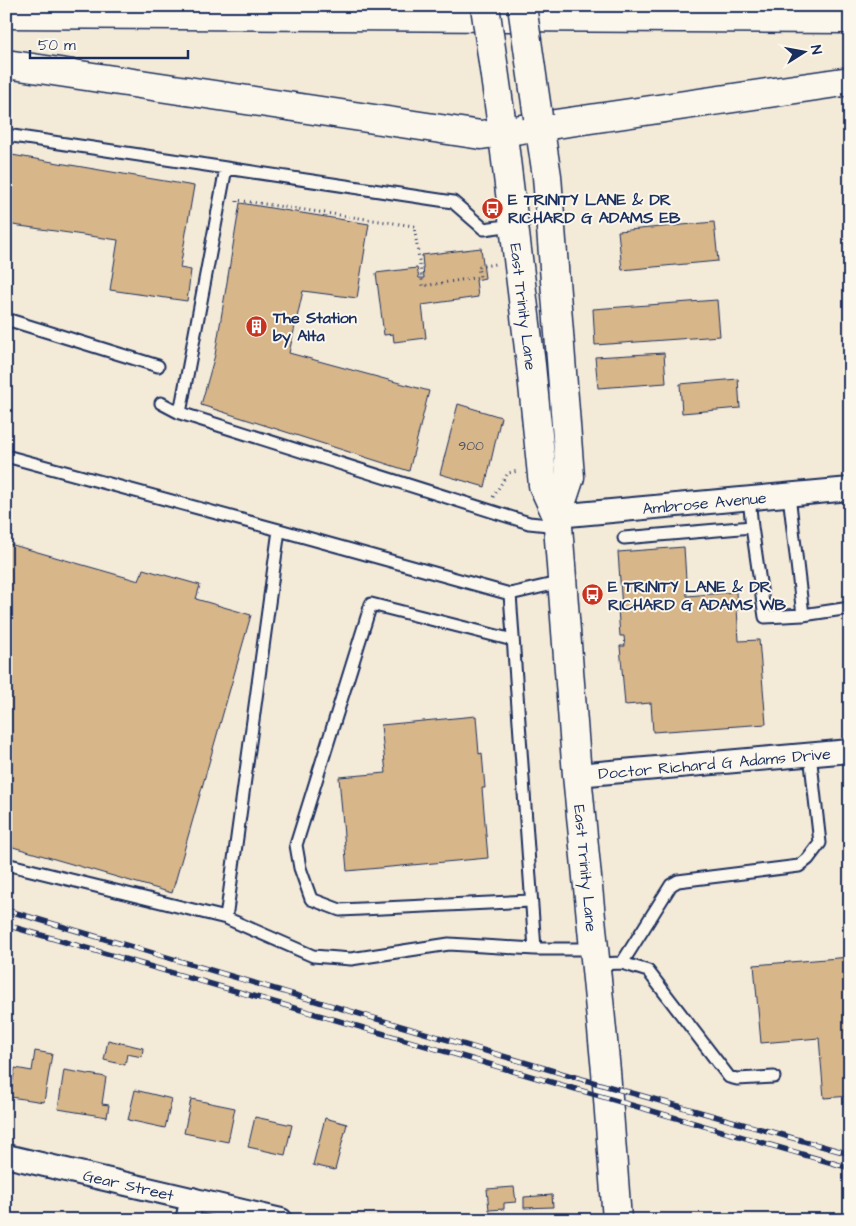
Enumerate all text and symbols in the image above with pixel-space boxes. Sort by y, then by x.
scale bar [30,28,188,60]
north arrow [778,28,828,78]
text: 50 m [38,35,76,56]
text: N [805,43,826,56]
place label: E TRINITY LANE & DR RICHARD G ADAMS EB [508,189,681,229]
bus stop icon: E TRINITY LANE & DR RICHARD G ADAMS EB [480,196,504,220]
street label: East Trinity Lane [504,242,541,372]
place label: The Station by Alta [272,307,357,348]
building icon: The Station by Alta [245,314,269,338]
house number: 900 [458,436,484,456]
street label: Ambrose Avenue [641,487,768,520]
place label: E TRINITY LANE & DR RICHARD G ADAMS WB [608,576,787,616]
bus stop icon: E TRINITY LANE & DR RICHARD G ADAMS WB [580,583,604,607]
street label: Doctor Richard G Adams Drive [597,743,832,785]
street label: East Trinity Lane [568,804,602,933]
street label: Gear Street [81,1164,177,1207]

